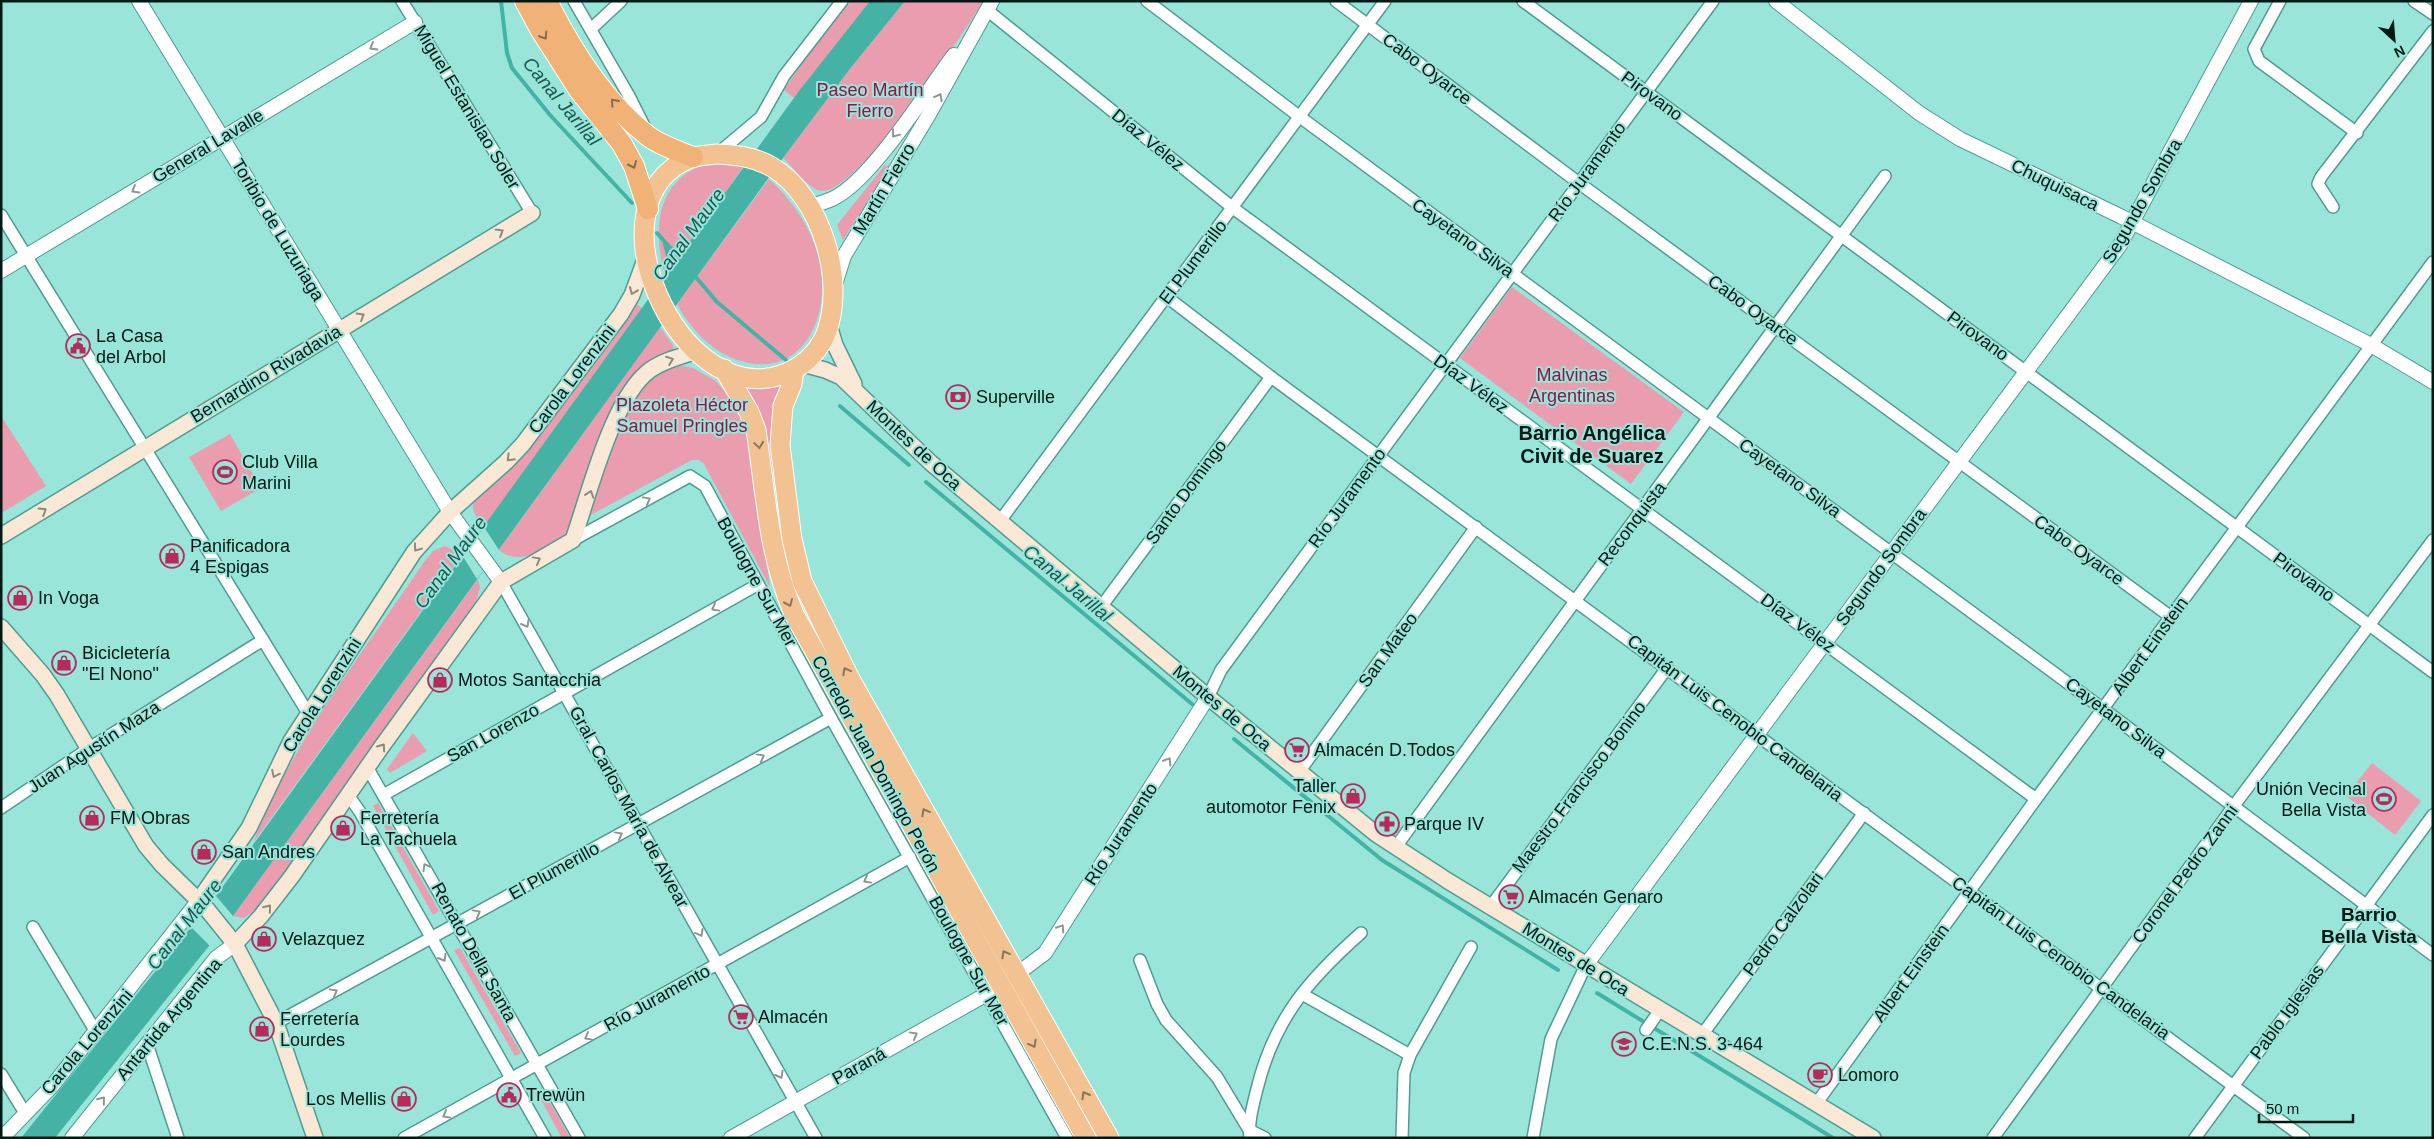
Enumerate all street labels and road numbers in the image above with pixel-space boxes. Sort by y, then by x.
street label: Miguel Estanislao Soler [410,21,524,193]
street label: Cabo Oyarce [1379,29,1475,109]
street label: Pirovano [1617,67,1687,125]
street label: General Lavalle [149,105,267,187]
street label: Díaz Vélez [1108,105,1188,175]
street label: Río Juramento [1544,118,1630,226]
street label: Segundo Sombra [2098,134,2186,267]
street label: Martín Fierro [849,140,919,238]
street label: Toribio de Luzuriaga [228,155,329,305]
street label: Chuquisaca [2008,155,2103,215]
street label: Cayetano Silva [1408,194,1519,282]
street label: El Plumerillo [1155,216,1231,308]
street label: Cabo Oyarce [1704,271,1802,349]
street label: Pirovano [1943,307,2013,365]
street label: Bernardino Rivadavia [187,321,346,427]
street label: Carola Lorenzini [525,321,619,437]
street label: Díaz Vélez [1430,350,1512,418]
street label: Montes de Oca [863,396,966,495]
street label: Cayetano Silva [1735,434,1846,522]
street label: Santo Domingo [1141,436,1231,548]
street label: Río Juramento [1304,444,1390,552]
street label: Reconquista [1594,477,1671,570]
street label: Segundo Sombra [1832,504,1931,630]
street label: Cabo Oyarce [2030,511,2128,589]
street label: Boulogne Sur Mer [713,514,801,650]
street label: Pirovano [2269,548,2339,606]
street label: Díaz Vélez [1757,589,1839,657]
street label: Albert Einstein [2108,593,2192,699]
street label: San Mateo [1354,609,1422,691]
street label: Capitán Luis Cenobio Candelaria [1623,631,1847,806]
street label: Carola Lorenzini [279,634,365,756]
street label: Corredor Juan Domingo Perón [808,652,944,876]
street label: Montes de Oca [1169,661,1276,756]
street label: Cayetano Silva [2062,674,2171,763]
street label: Juan Agustín Maza [24,696,164,797]
street label: Maestro Francisco Bonino [1508,697,1650,877]
street label: San Lorenzo [444,700,542,766]
street label: Gral. Carlos María de Alvear [565,703,693,911]
street label: Río Juramento [1080,779,1162,889]
street label: Coronel Pedro Zanni [2128,801,2242,947]
street label: El Plumerillo [505,838,603,904]
street label: Pedro Calzolari [1739,868,1827,980]
street label: Capitán Luis Cenobio Candelaria [1948,872,2175,1044]
street label: Renato Della Santa [427,879,521,1026]
street label: Boulogne Sur Mer [925,893,1013,1029]
street label: Montes de Oca [1519,918,1634,1000]
street label: Albert Einstein [1869,920,1953,1026]
street label: Antartida Argentina [112,953,227,1084]
street label: Río Juramento [601,961,713,1035]
street label: Pablo Iglesias [2246,961,2328,1063]
street label: Carola Lorenzini [37,985,137,1099]
street label: Paraná [829,1043,890,1089]

